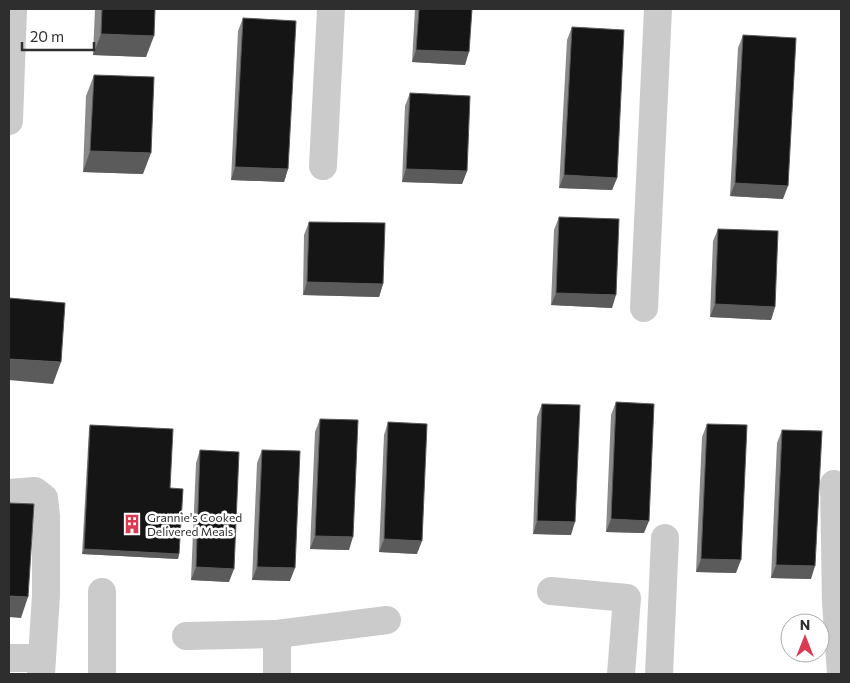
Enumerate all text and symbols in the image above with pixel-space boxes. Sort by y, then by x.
scale bar [22,20,95,52]
text: 20 m [30,27,64,45]
place label: Grannie's Cooked Delivered Meals [147,510,242,538]
building icon: Grannie's Cooked Delivered Meals [121,513,143,535]
north arrow [780,613,830,663]
text: N [800,616,810,633]

